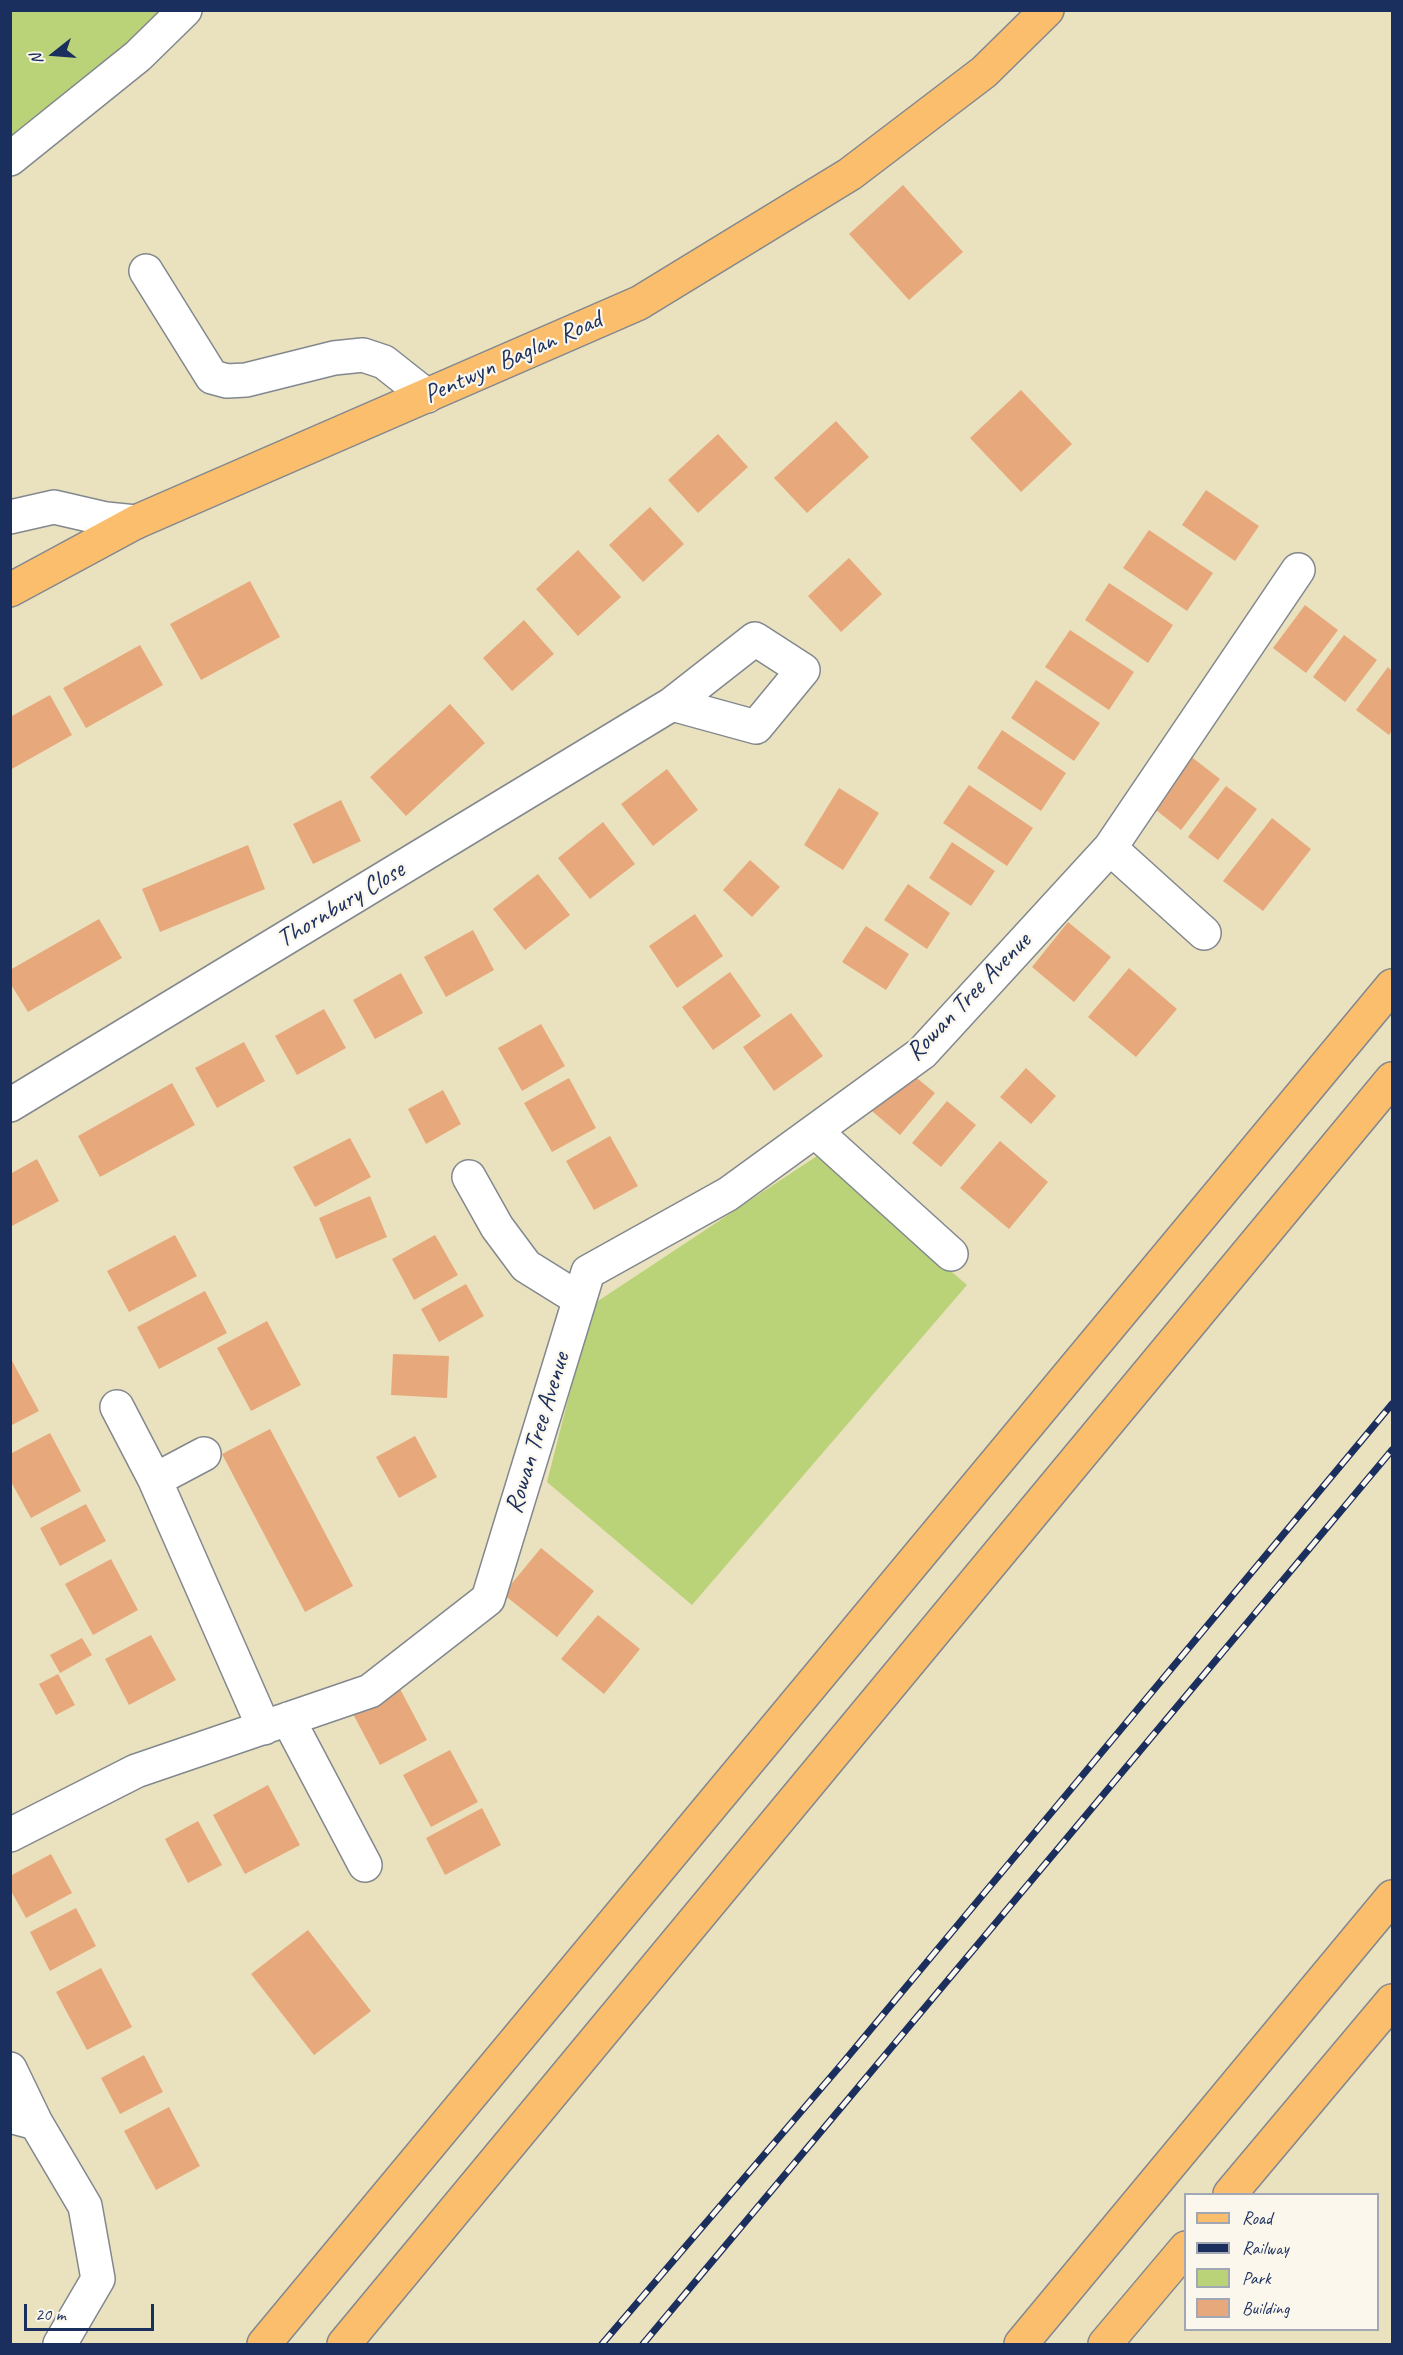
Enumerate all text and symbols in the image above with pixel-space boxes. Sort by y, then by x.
north arrow [24,24,84,84]
text: N [26,52,48,67]
street label: Pentwyn Baglan Road [419,305,607,411]
street label: Thornbury Close [271,855,411,955]
street label: Rowan Tree Avenue [900,926,1038,1068]
street label: Rowan Tree Avenue [499,1349,577,1517]
legend [1184,2193,1379,2331]
text: Road [1242,2207,1272,2229]
text: Railway [1242,2237,1289,2259]
text: Park [1242,2267,1271,2289]
scale bar [27,2292,158,2330]
text: Building [1242,2297,1289,2319]
text: 20 m [35,2303,66,2325]

